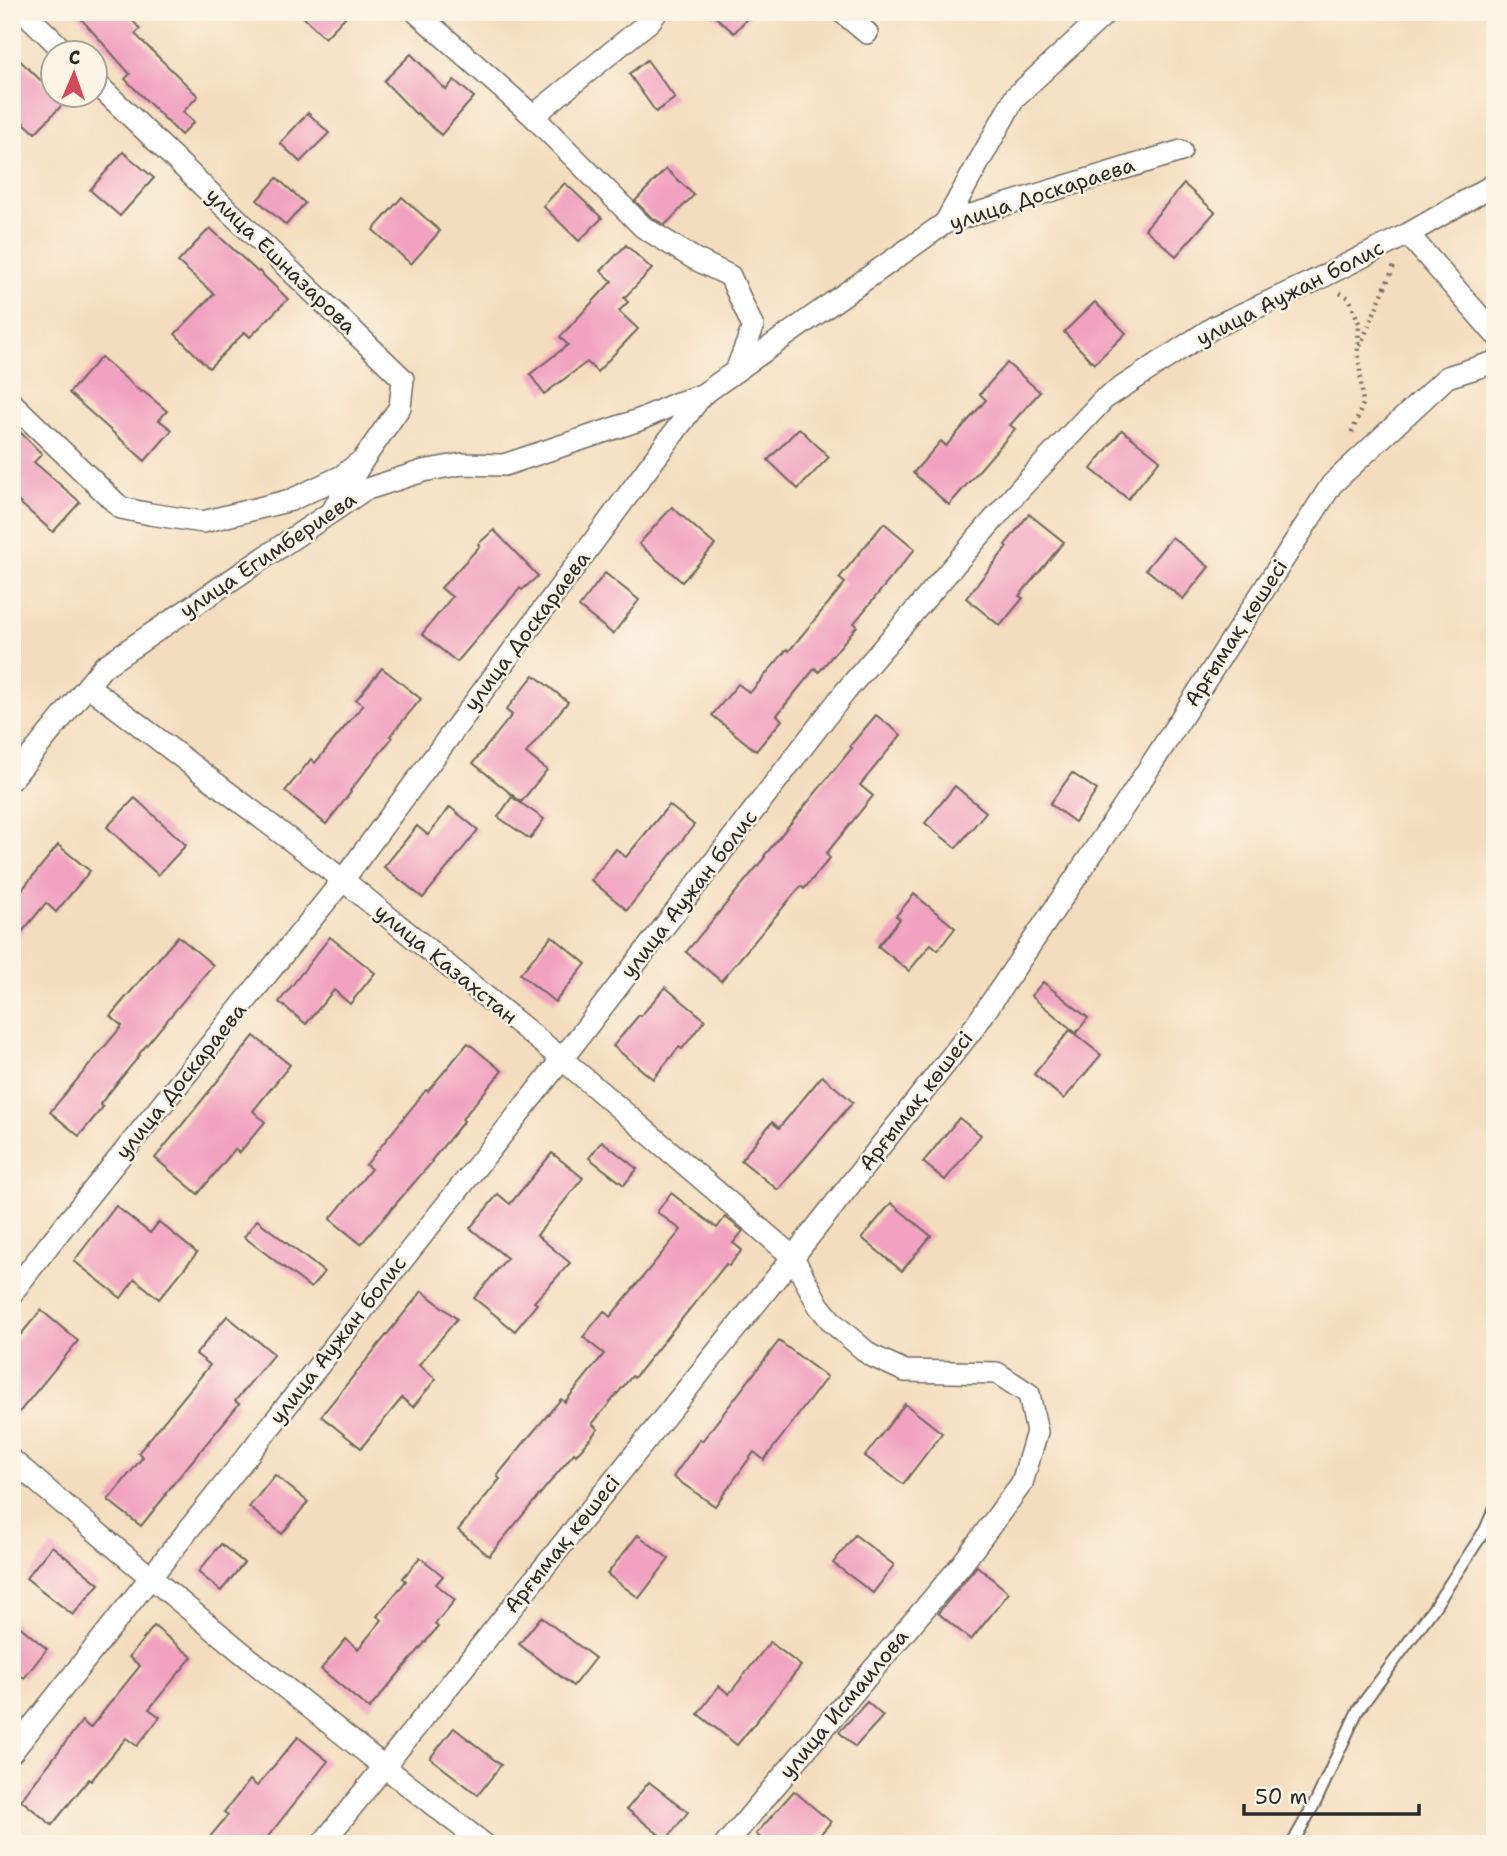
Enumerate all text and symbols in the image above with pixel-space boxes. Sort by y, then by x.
north arrow [38,38,108,108]
text: С [68,45,81,70]
street label: улица Доскараева [946,151,1138,237]
street label: улица Ешназарова [200,182,362,340]
street label: улица Аужан болис [1192,234,1388,352]
street label: улица Егимбериева [174,485,362,625]
street label: улица Доскараева [458,545,596,717]
street label: Арғымақ көшесі [1178,554,1294,712]
street label: улица Аужан болис [614,804,764,984]
street label: улица Казахстан [369,898,523,1030]
street label: улица Доскараева [109,997,253,1165]
street label: Арғымақ көшесі [853,1025,979,1177]
street label: улица Аужан болис [263,1250,413,1430]
street label: Арғымақ көшесі [498,1469,626,1619]
street label: улица Исмаилова [773,1623,915,1785]
scale bar [1244,1772,1420,1816]
text: 50 m [1255,1783,1308,1811]

